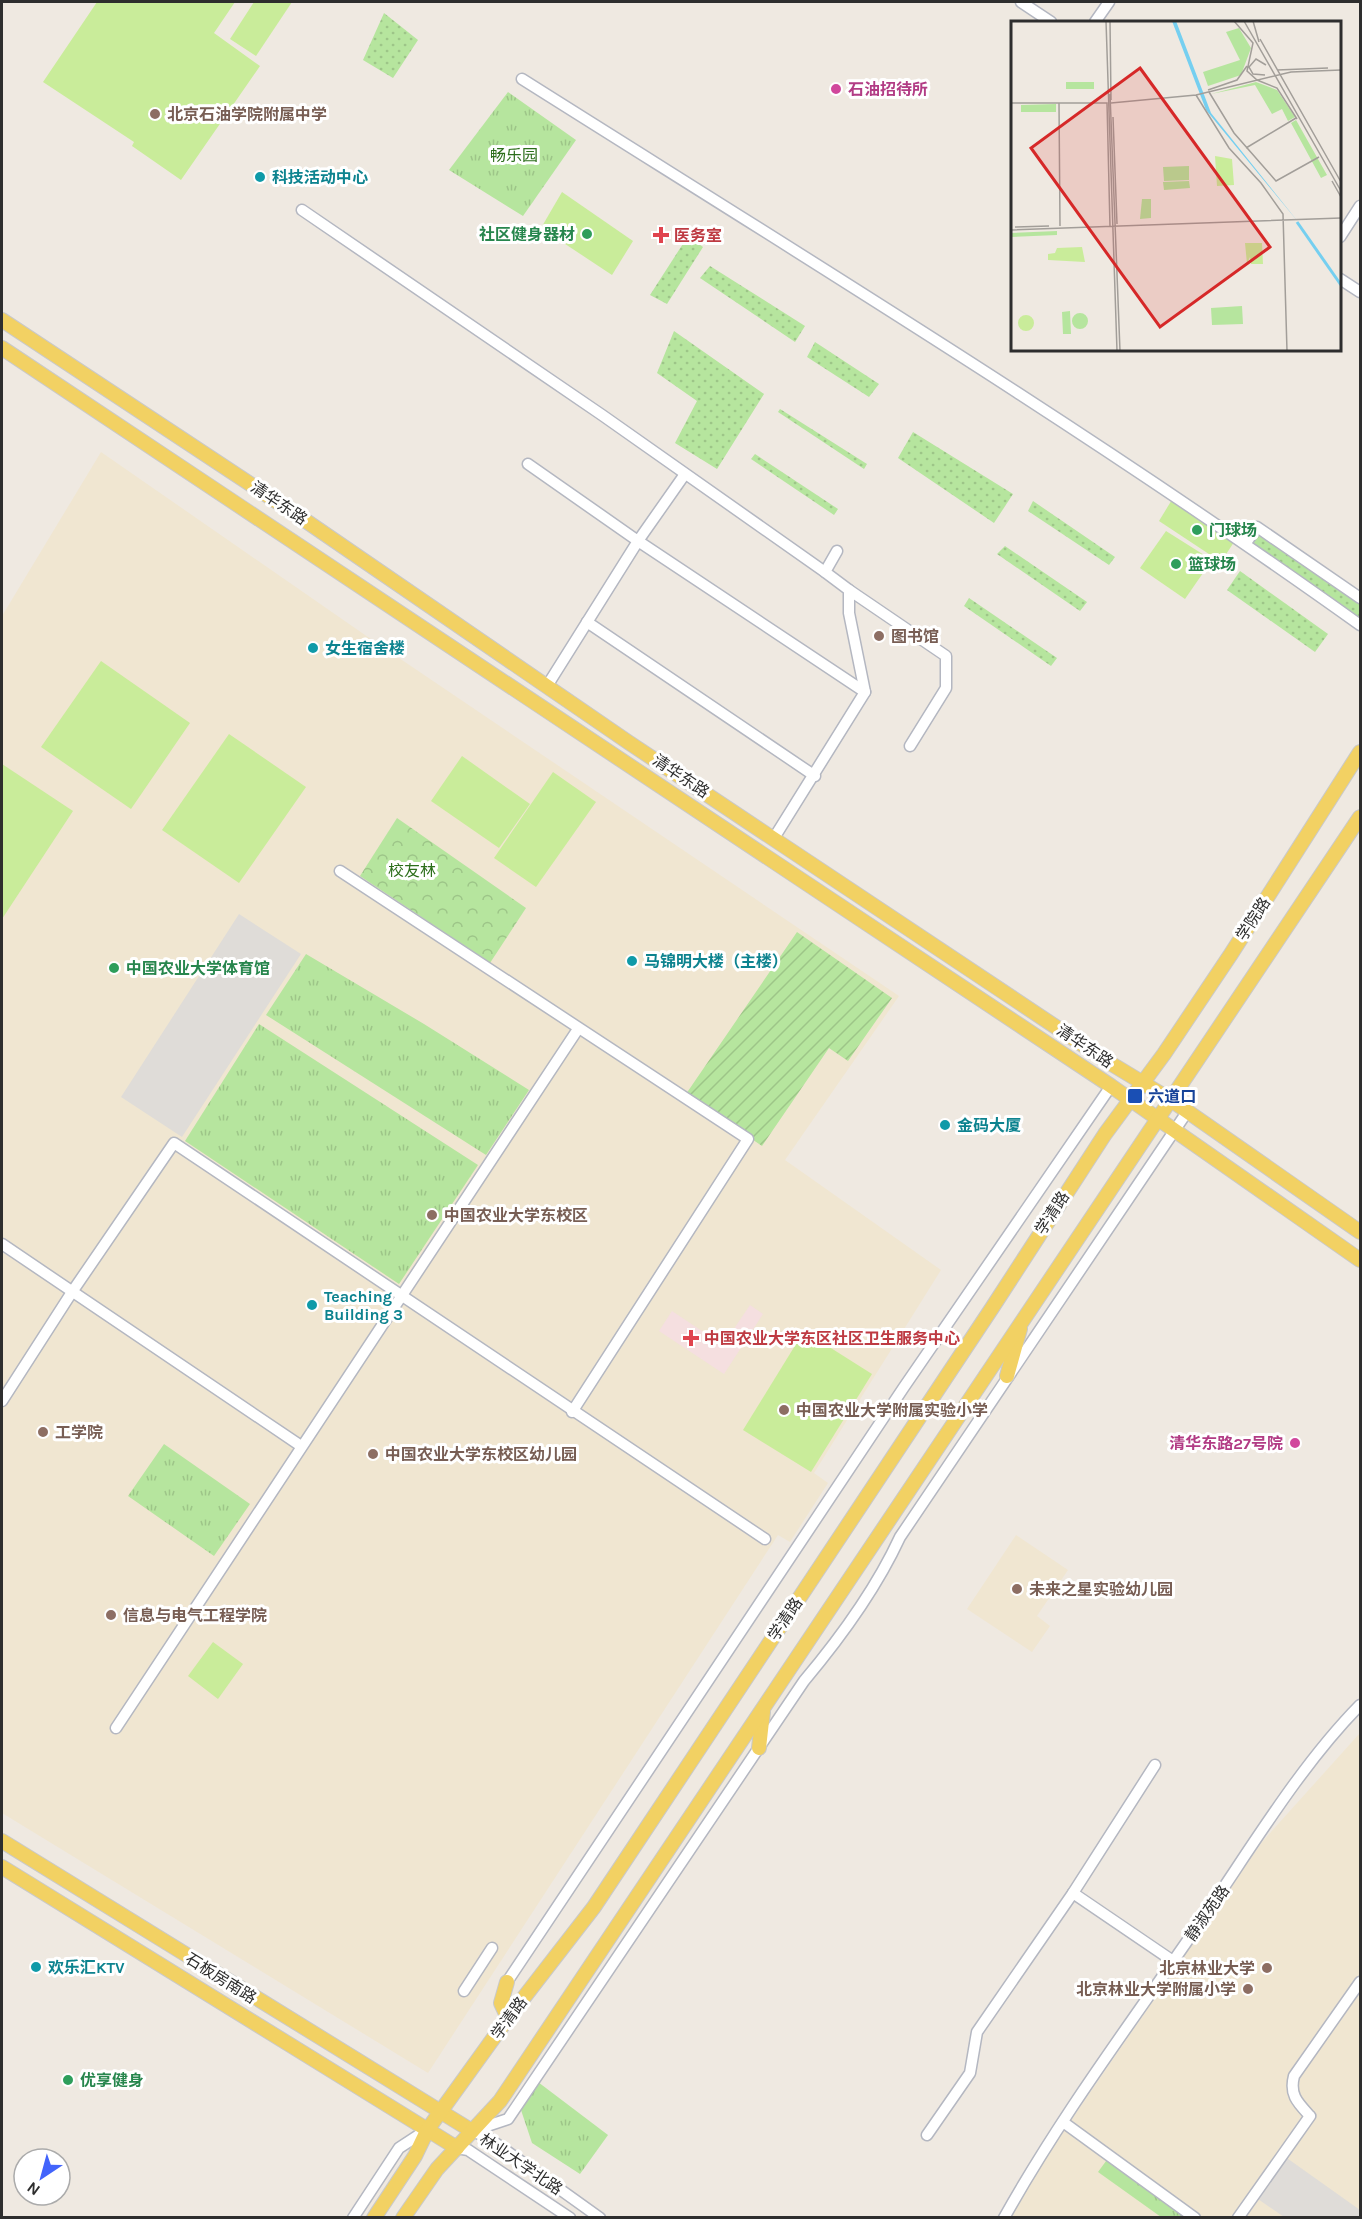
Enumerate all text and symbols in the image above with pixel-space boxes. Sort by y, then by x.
inset map [1011,21,1341,351]
place label: 石油招待所 [848,80,928,99]
marker: 石油招待所 [829,82,843,96]
place label: 北京石油学院附属中学 [167,105,327,124]
marker: 北京石油学院附属中学 [148,107,162,121]
park label: 畅乐园 [490,146,538,165]
place label: 科技活动中心 [272,168,368,187]
marker: 科技活动中心 [253,170,267,184]
place label: 社区健身器材 [479,225,575,244]
marker: 医务室 [652,226,670,244]
place label: 医务室 [674,226,722,245]
marker: 社区健身器材 [580,227,594,241]
street label: 清华东路 [247,477,311,529]
place label: 门球场 [1209,521,1257,540]
marker: 门球场 [1190,523,1204,537]
place label: 篮球场 [1188,555,1236,574]
marker: 篮球场 [1169,557,1183,571]
place label: 图书馆 [891,627,939,646]
marker: 图书馆 [872,629,886,643]
place label: 女生宿舍楼 [325,639,405,658]
marker: 女生宿舍楼 [306,641,320,655]
street label: 清华东路 [649,750,713,802]
park label: 校友林 [388,861,436,880]
street label: 学院路 [1232,894,1274,944]
place label: 马锦明大楼（主楼） [644,952,788,971]
marker: 马锦明大楼（主楼） [625,954,639,968]
place label: 中国农业大学体育馆 [126,959,270,978]
marker: 中国农业大学体育馆 [107,961,121,975]
street label: 清华东路 [1053,1020,1117,1072]
marker: 六道口 [1126,1087,1144,1105]
place label: 六道口 [1148,1087,1196,1106]
place label: 金码大厦 [957,1116,1021,1135]
marker: 金码大厦 [938,1118,952,1132]
street label: 学清路 [1031,1188,1073,1238]
place label: 中国农业大学东校区 [444,1206,588,1225]
marker: 中国农业大学东校区 [425,1208,439,1222]
place label: Teaching Building 3 [324,1287,403,1324]
marker: Teaching Building 3 [305,1298,319,1312]
marker: 中国农业大学东区社区卫生服务中心 [682,1329,700,1347]
place label: 中国农业大学东区社区卫生服务中心 [704,1329,960,1348]
place label: 中国农业大学附属实验小学 [796,1401,988,1420]
marker: 中国农业大学附属实验小学 [777,1403,791,1417]
place label: 工学院 [55,1423,103,1442]
marker: 工学院 [36,1425,50,1439]
place label: 清华东路27号院 [1169,1434,1283,1453]
marker: 清华东路27号院 [1288,1436,1302,1450]
place label: 中国农业大学东校区幼儿园 [385,1445,577,1464]
marker: 中国农业大学东校区幼儿园 [366,1447,380,1461]
place label: 未来之星实验幼儿园 [1029,1580,1173,1599]
marker: 未来之星实验幼儿园 [1010,1582,1024,1596]
street label: 学清路 [764,1594,806,1644]
place label: 信息与电气工程学院 [123,1606,267,1625]
marker: 信息与电气工程学院 [104,1608,118,1622]
street label: 静淑苑路 [1181,1881,1233,1945]
street label: 石板房南路 [182,1949,260,2007]
place label: 欢乐汇KTV [48,1958,125,1977]
place label: 北京林业大学 [1159,1959,1255,1978]
marker: 欢乐汇KTV [29,1960,43,1974]
marker: 北京林业大学 [1260,1961,1274,1975]
place label: 北京林业大学附属小学 [1076,1980,1236,1999]
marker: 北京林业大学附属小学 [1241,1982,1255,1996]
street label: 学清路 [487,1993,531,2043]
place label: 优享健身 [80,2071,144,2090]
marker: 优享健身 [61,2073,75,2087]
street label: 林业大学北路 [476,2129,566,2199]
north arrow [12,2147,72,2207]
text: N [23,2178,44,2200]

